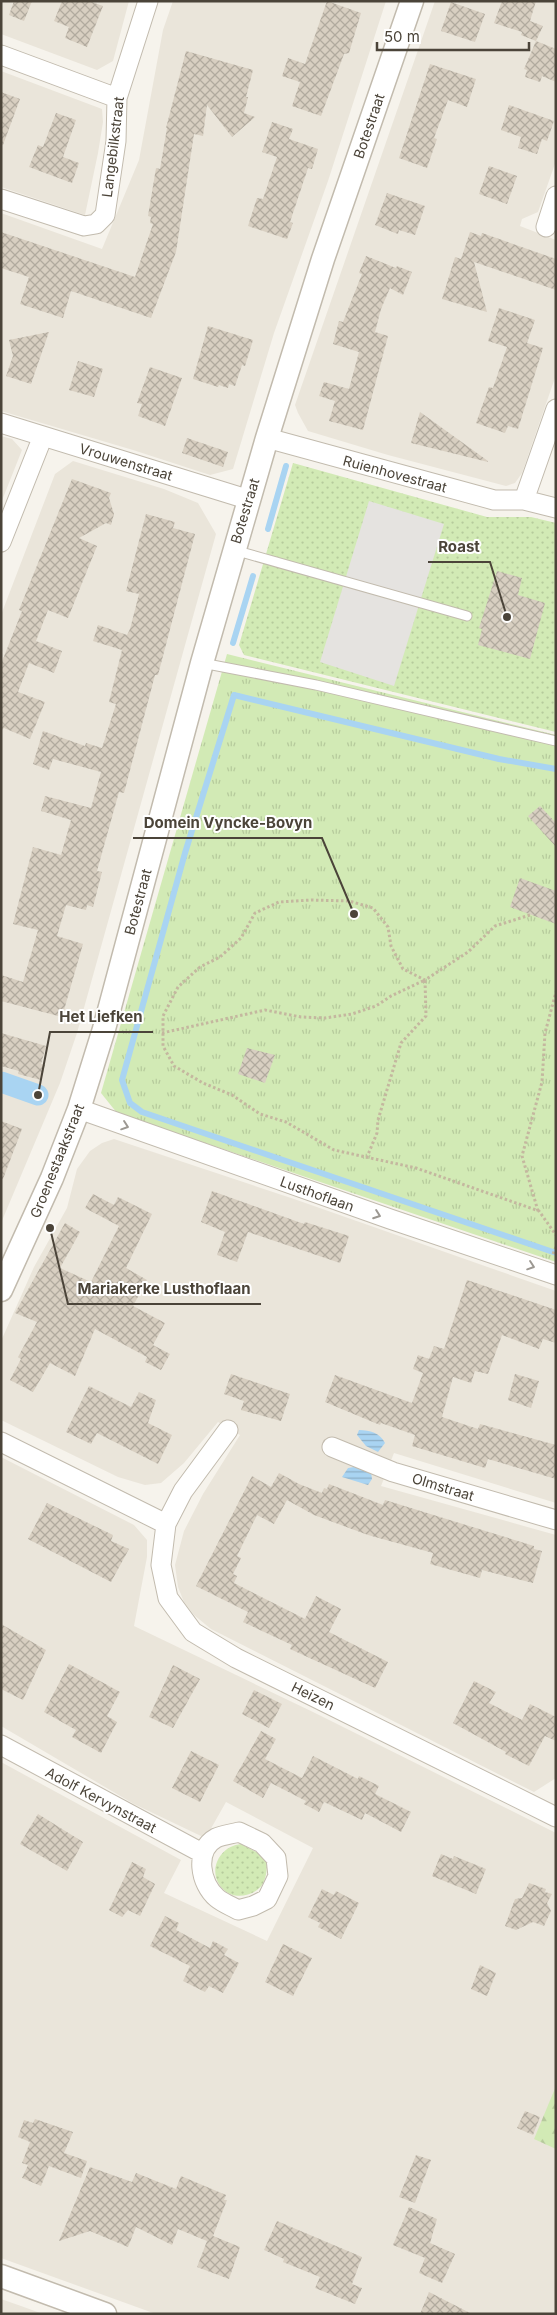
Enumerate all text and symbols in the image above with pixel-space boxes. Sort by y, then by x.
scale bar [377,20,530,52]
text: 50 m [384,27,420,46]
street label: Botestraat [349,91,388,161]
street label: Langebilkstraat [98,95,127,198]
street label: Vrouwenstraat [77,439,175,484]
street label: Ruienhovestraat [341,451,449,496]
street label: Botestraat [226,476,263,546]
callout: Roast [428,532,490,562]
text: Roast [438,537,480,556]
callout: Domein Vyncke-Bovyn [133,808,322,838]
text: Domein Vyncke-Bovyn [144,813,312,832]
street label: Botestraat [121,867,155,937]
callout: Het Liefken [50,1002,153,1032]
text: Het Liefken [59,1007,143,1026]
street label: Groenestaakstraat [26,1101,87,1220]
one-way arrow [120,1120,129,1130]
street label: Lusthoflaan [278,1172,356,1215]
one-way arrow [373,1209,381,1219]
one-way arrow [527,1261,535,1271]
callout: Mariakerke Lusthoflaan [68,1274,261,1304]
text: Mariakerke Lusthoflaan [77,1279,251,1298]
street label: Olmstraat [410,1469,477,1504]
street label: Heizen [289,1678,338,1713]
street label: Adolf Kervynstraat [43,1763,160,1836]

